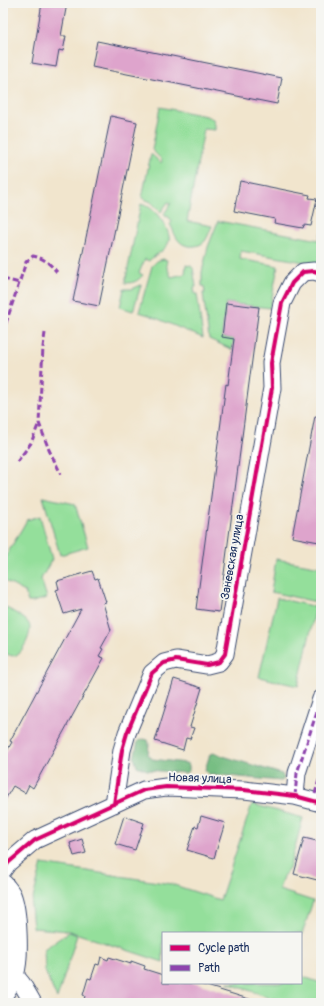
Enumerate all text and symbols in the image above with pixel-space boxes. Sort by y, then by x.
street label: Заневская улица [218,513,247,601]
street label: Новая улица [168,770,232,787]
legend [162,932,302,984]
text: Cycle path [198,941,250,956]
text: Path [198,961,220,976]

